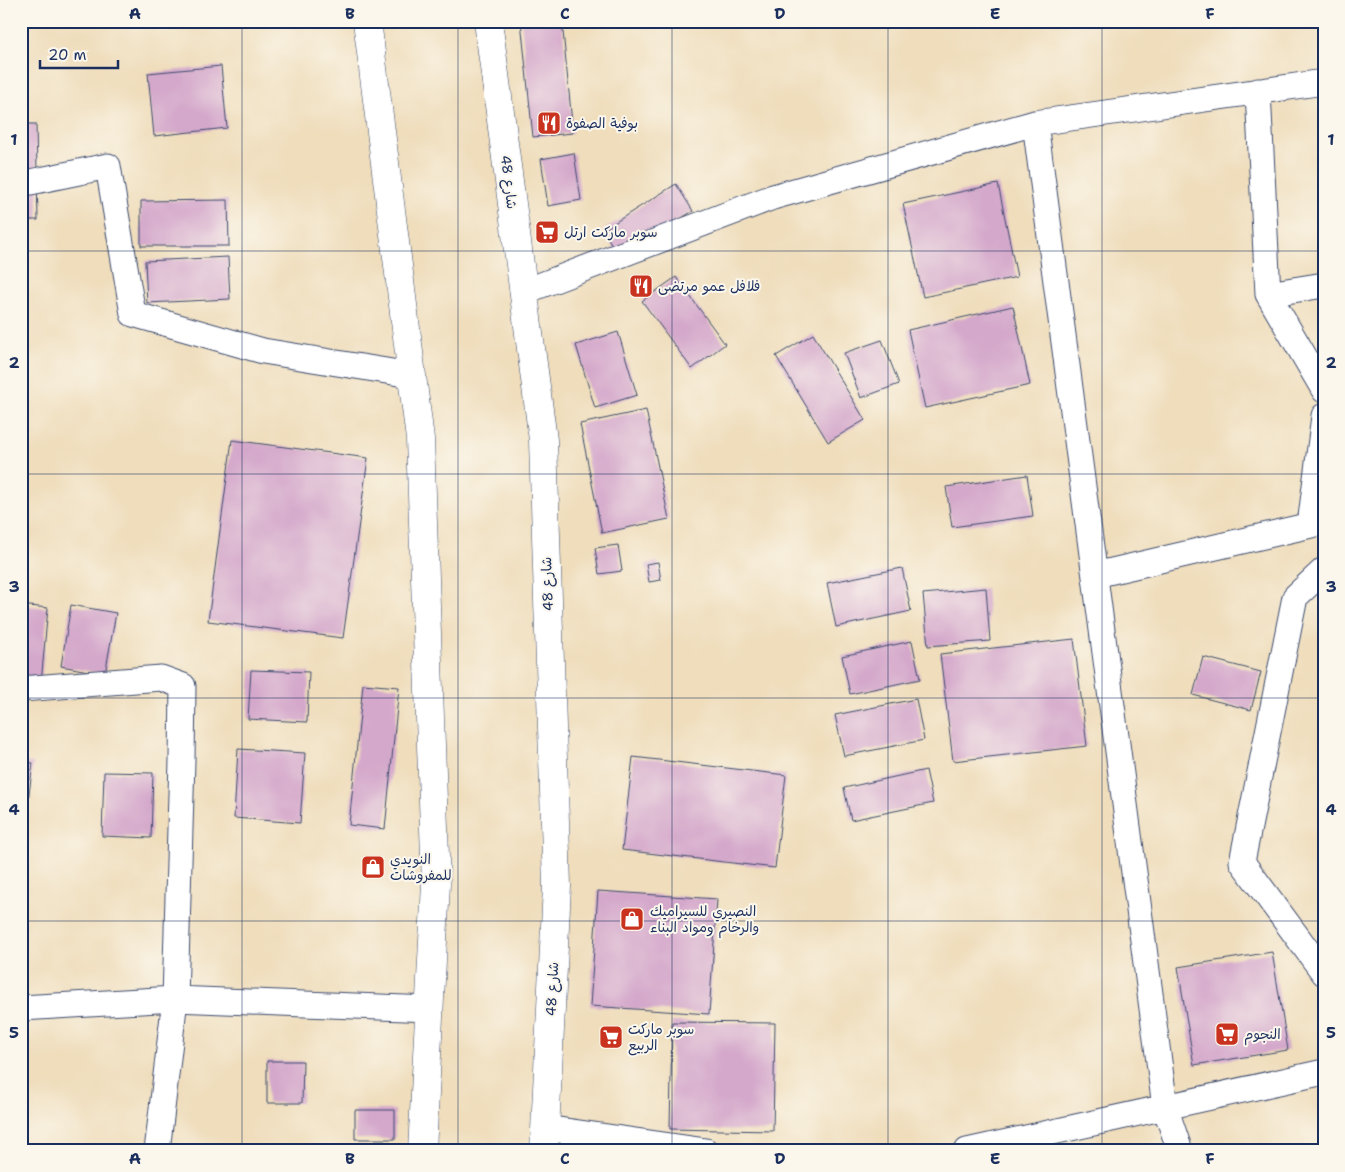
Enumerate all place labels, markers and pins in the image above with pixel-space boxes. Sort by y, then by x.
restaurant icon: بوفية الصفوة [536,110,562,136]
place label: بوفية الصفوة [566,114,638,132]
supermarket icon: سوبر ماركت ارتل [534,219,560,245]
place label: سوبر ماركت ارتل [564,223,658,241]
restaurant icon: فلافل عمو مرتضى [628,273,654,299]
place label: فلافل عمو مرتضى [658,277,760,295]
place label: النويدي للمفروشات [390,850,452,884]
shop icon: النويدي للمفروشات [360,854,386,880]
place label: النصيري للسيراميك والرخام ومواد البناء [650,902,759,939]
shop icon: النصيري للسيراميك والرخام ومواد البناء [619,906,645,932]
place label: سوبر ماركت الربيع [628,1020,694,1056]
supermarket icon: النجوم [1214,1021,1240,1047]
supermarket icon: سوبر ماركت الربيع [598,1024,624,1050]
place label: النجوم [1244,1025,1281,1046]

